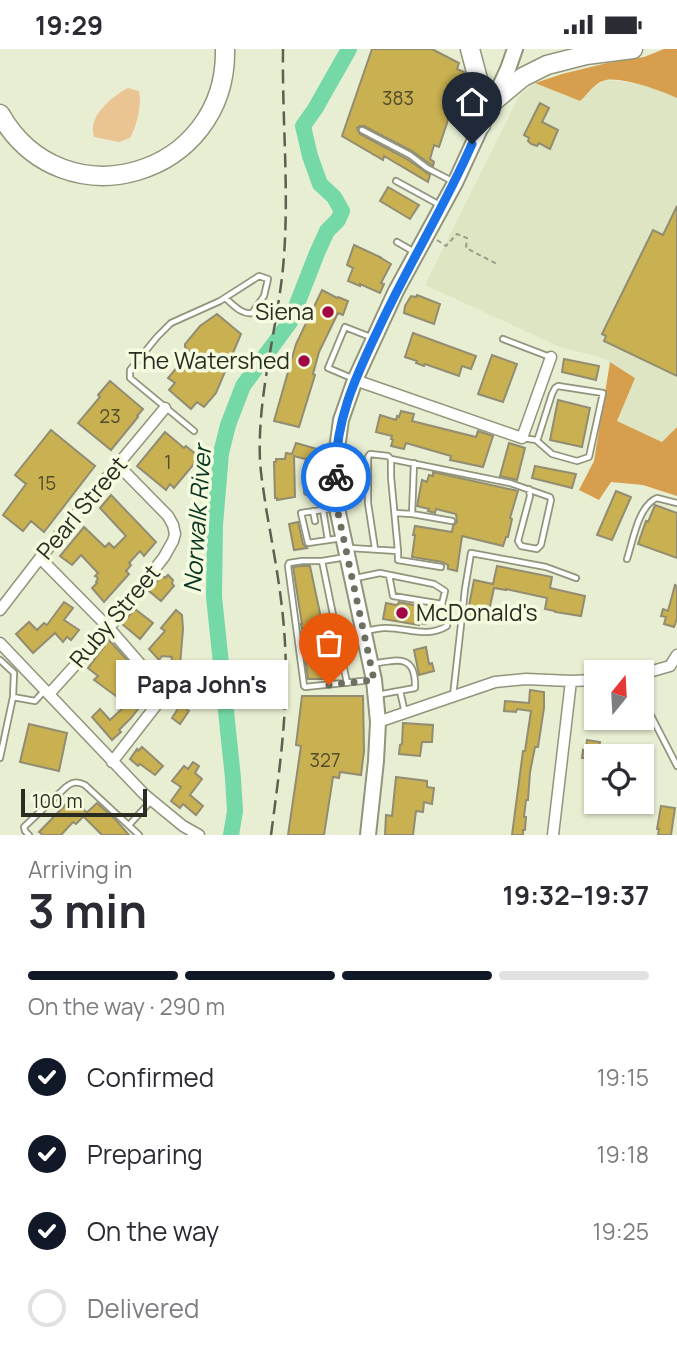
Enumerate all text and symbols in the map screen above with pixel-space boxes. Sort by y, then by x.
text: 19:29 [35,7,103,43]
pin [442,72,502,144]
icon: home [453,83,491,121]
house number: 383 [382,85,414,111]
place label: Siena [255,295,314,327]
marker: Siena [320,304,336,320]
place label: The Watershed [128,344,290,376]
marker: The Watershed [296,353,312,369]
house number: 23 [99,403,121,429]
water label: Norwalk River [175,441,218,594]
courier [301,442,371,512]
street label: Pearl Street [29,449,134,566]
house number: 1 [164,449,172,475]
icon: bike [317,458,355,496]
house number: 15 [38,470,56,496]
street label: Ruby Street [62,557,167,674]
place label: McDonald's [416,596,538,628]
marker: McDonald's [394,605,410,621]
pin [299,613,359,685]
icon: bag [310,624,348,662]
north arrow [584,660,654,730]
map controls [584,660,654,814]
callout: Papa John's [116,661,287,709]
text: Papa John's [137,668,267,700]
button: locate [584,744,654,814]
house number: 327 [310,747,340,773]
scale bar [21,786,147,818]
text: 100 m [32,788,83,814]
text: Arriving in [28,853,133,885]
text: 19:32–19:37 [503,877,649,913]
text: 3 min [28,879,147,942]
text: On the way · 290 m [28,990,225,1022]
icon: check [28,1058,66,1096]
text: Confirmed [87,1059,214,1095]
text: 19:15 [597,1061,649,1093]
icon: check [28,1135,66,1173]
text: Preparing [87,1136,203,1172]
text: 19:18 [597,1138,649,1170]
icon: check [28,1212,66,1250]
text: On the way [87,1213,219,1249]
text: 19:25 [592,1215,649,1247]
text: Delivered [87,1290,199,1326]

